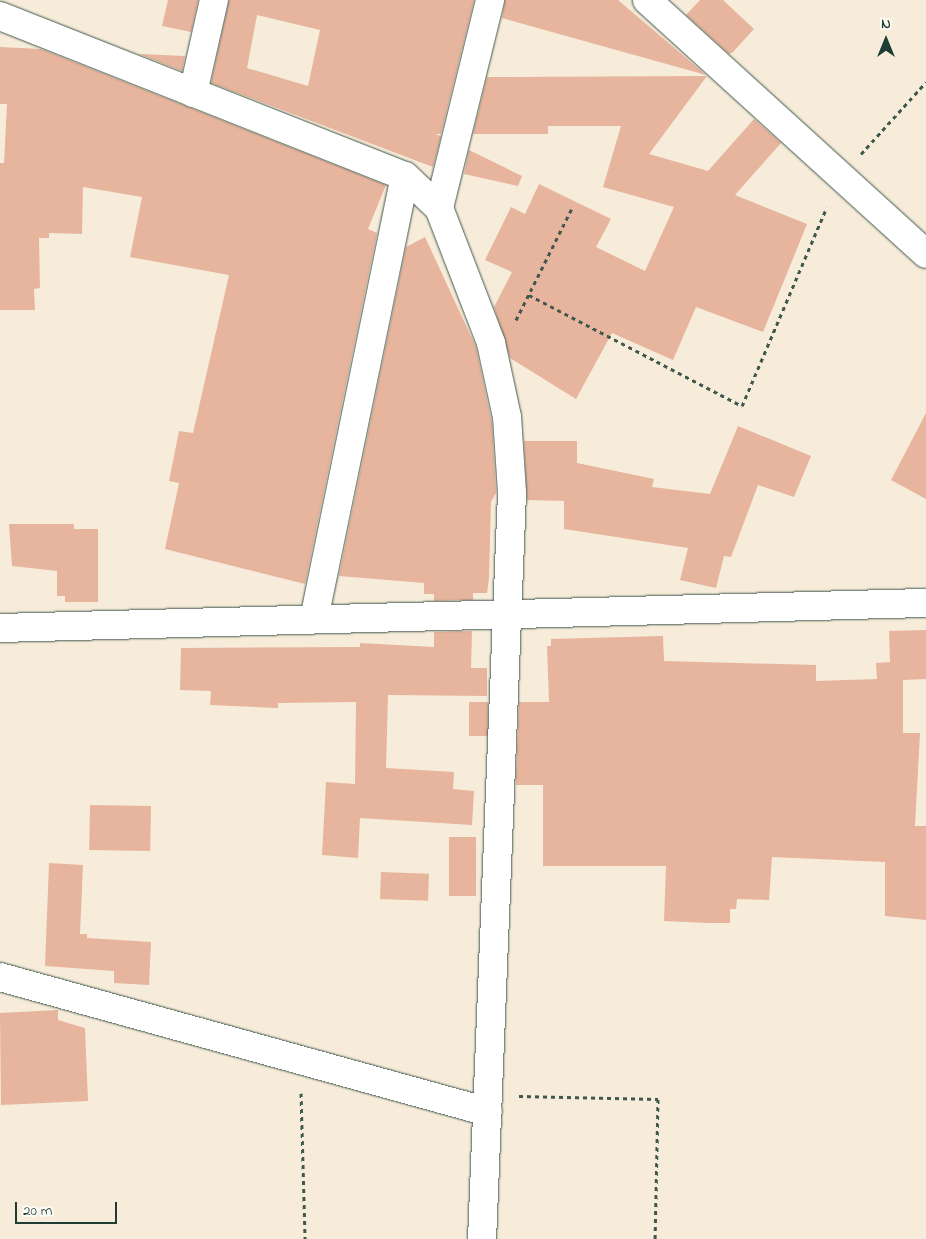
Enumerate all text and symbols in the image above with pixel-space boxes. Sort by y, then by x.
text: N [881,14,891,35]
north arrow [861,15,911,65]
scale bar [18,1192,120,1224]
text: 20 m [23,1200,52,1222]

